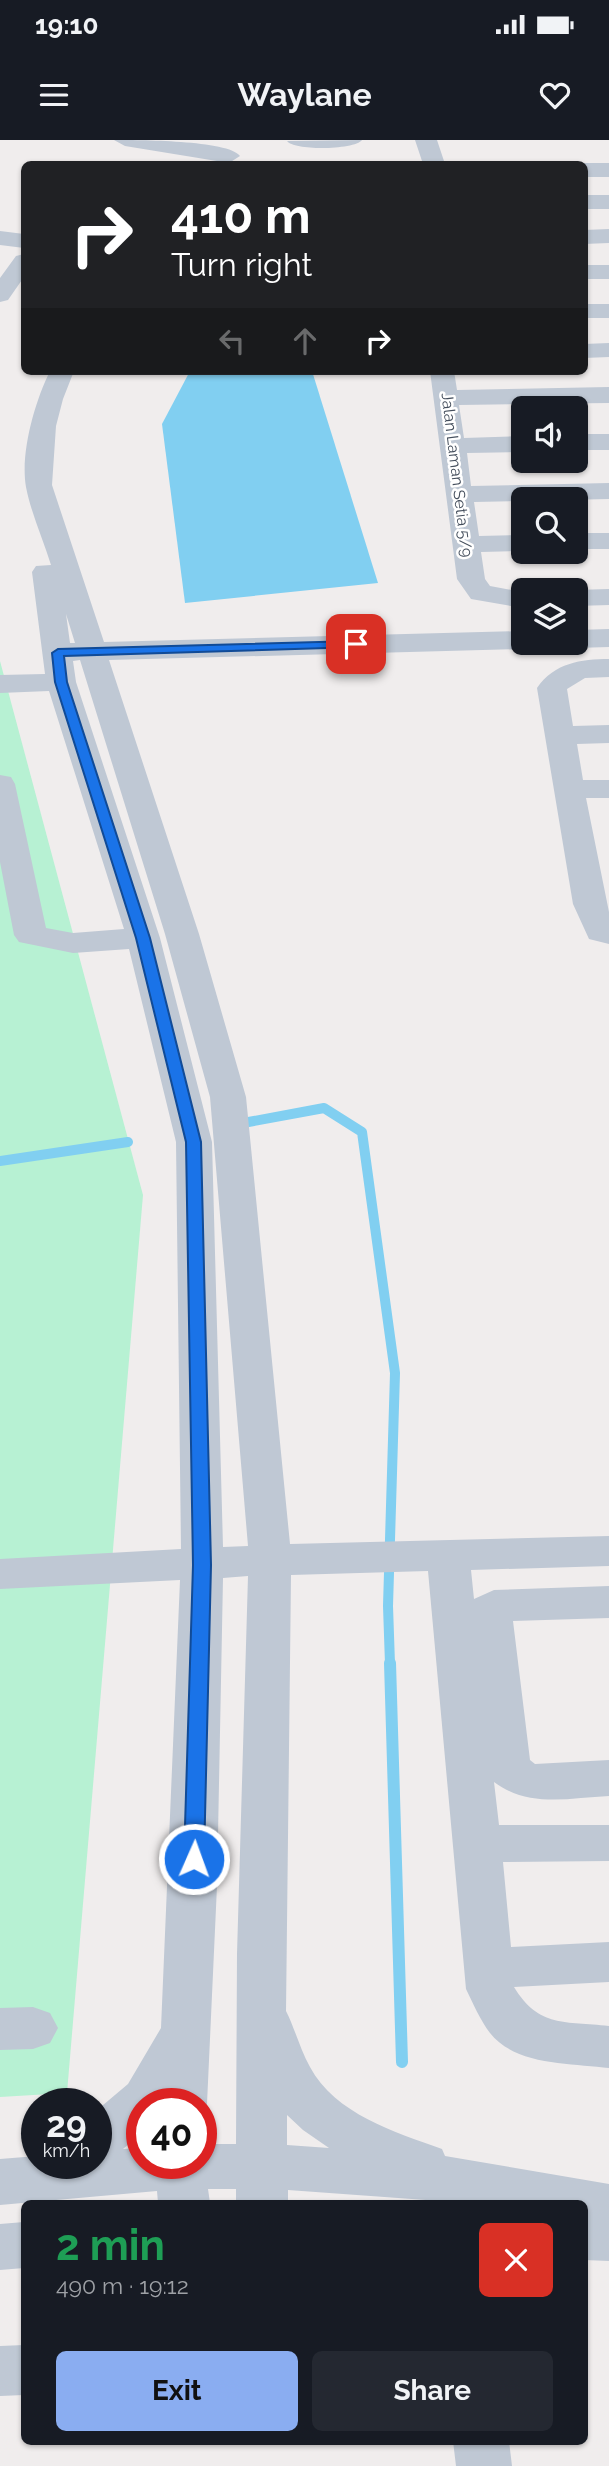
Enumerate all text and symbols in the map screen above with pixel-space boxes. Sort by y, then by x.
text: 19:10 [35,10,98,40]
icon: menu [35,76,73,114]
text: Waylane [237,76,372,113]
icon: heart [536,76,574,114]
text: 410 m [171,187,311,244]
icon: right [56,189,147,280]
text: Turn right [171,246,312,283]
icon: left [213,322,251,360]
icon: ahead [286,322,324,360]
icon: right [359,322,397,360]
street label: Jalan Laman Setia 5/9 [437,392,477,558]
map controls [511,396,588,655]
button: sound [511,396,588,473]
button: search [511,487,588,564]
button: layers [511,578,588,655]
pin [326,614,386,674]
icon: arrive [337,625,375,663]
position arrow [157,1822,231,1896]
speed limit sign: 40 [126,2088,217,2179]
text: 29 [46,2104,87,2145]
text: km/h [43,2140,90,2161]
text: 2 min [56,2221,165,2270]
button: close [479,2223,553,2297]
text: 490 m · 19:12 [56,2272,189,2299]
button: Exit [56,2351,298,2431]
button: Share [312,2351,553,2431]

